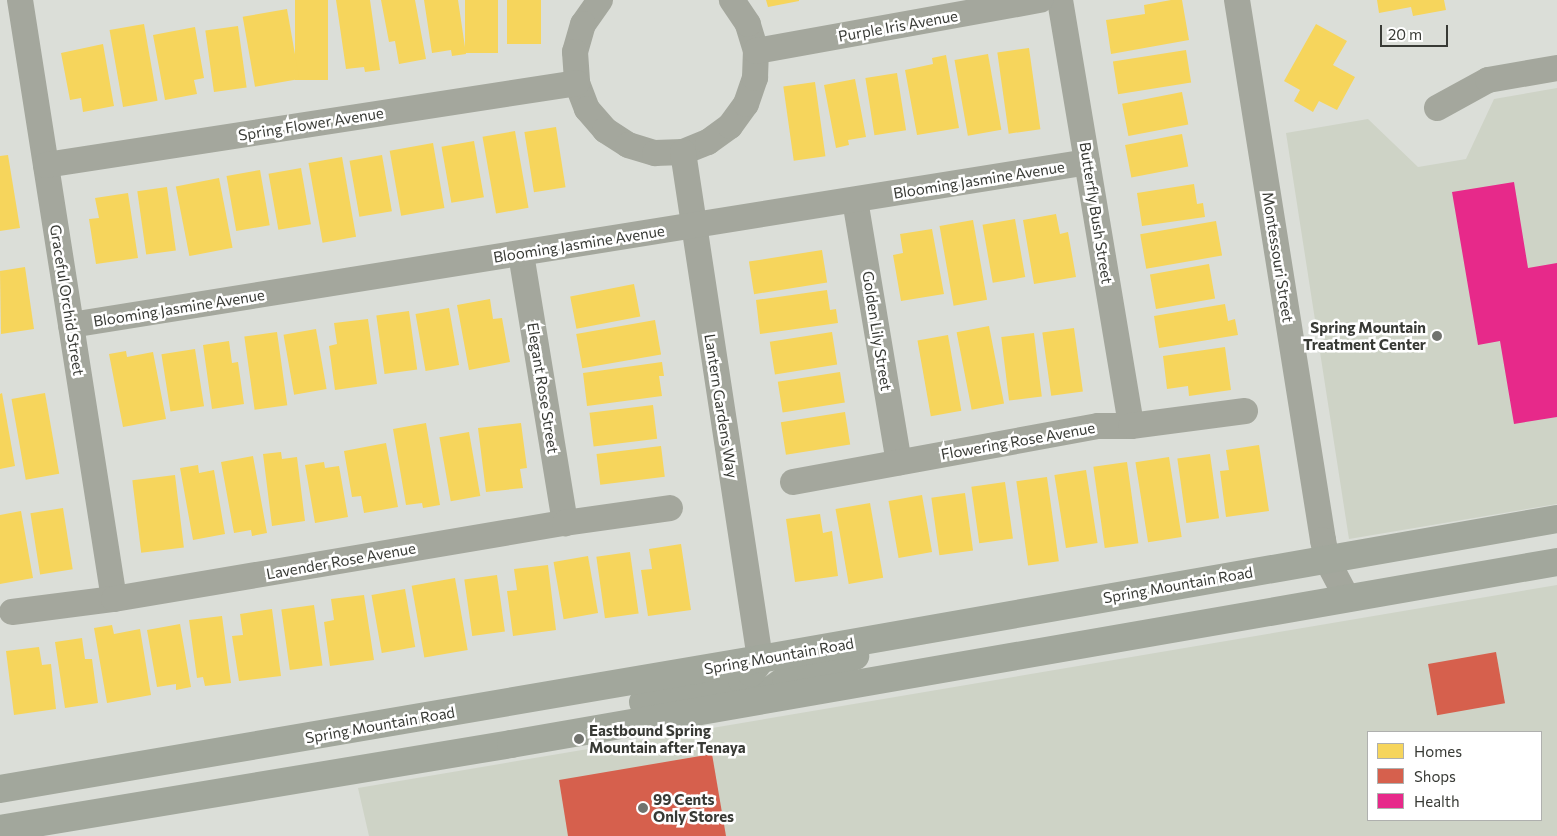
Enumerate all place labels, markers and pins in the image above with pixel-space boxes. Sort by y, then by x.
place label: Spring Mountain Treatment Center [1303,318,1426,353]
marker: Spring Mountain Treatment Center [1430,329,1444,343]
place label: Eastbound Spring Mountain after Tenaya [589,721,746,756]
marker: Eastbound Spring Mountain after Tenaya [573,733,585,745]
place label: 99 Cents Only Stores [653,790,734,825]
marker: 99 Cents Only Stores [637,802,649,814]

